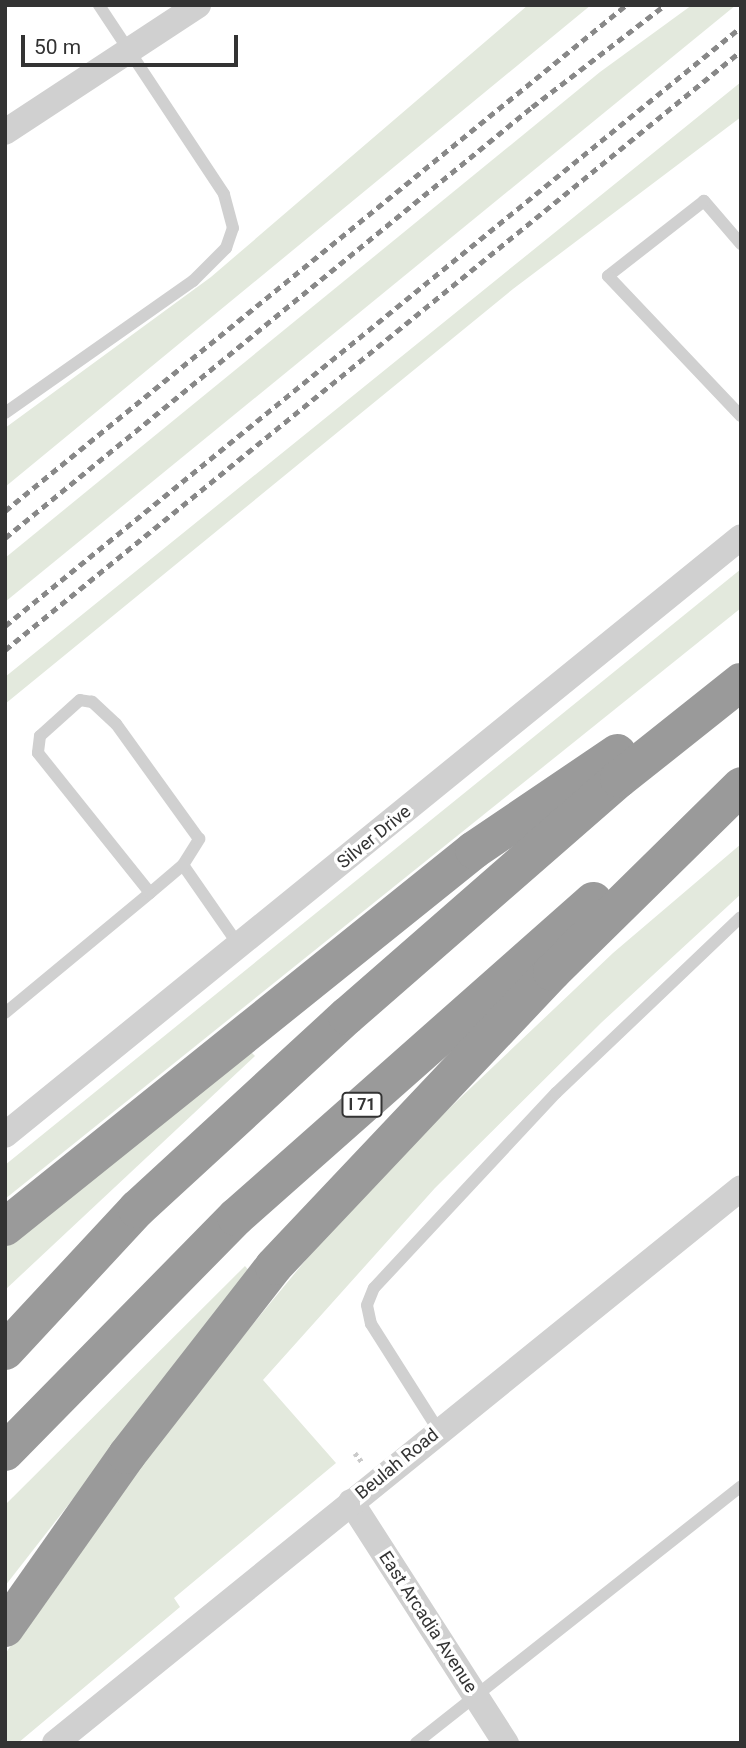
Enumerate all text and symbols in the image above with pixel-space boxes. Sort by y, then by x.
scale bar [24,21,242,65]
text: 50 m [34,35,81,59]
street label: Silver Drive [333,801,415,873]
road number: I 71 [341,1092,383,1118]
street label: Beulah Road [351,1424,443,1504]
street label: East Arcadia Avenue [374,1547,482,1697]

